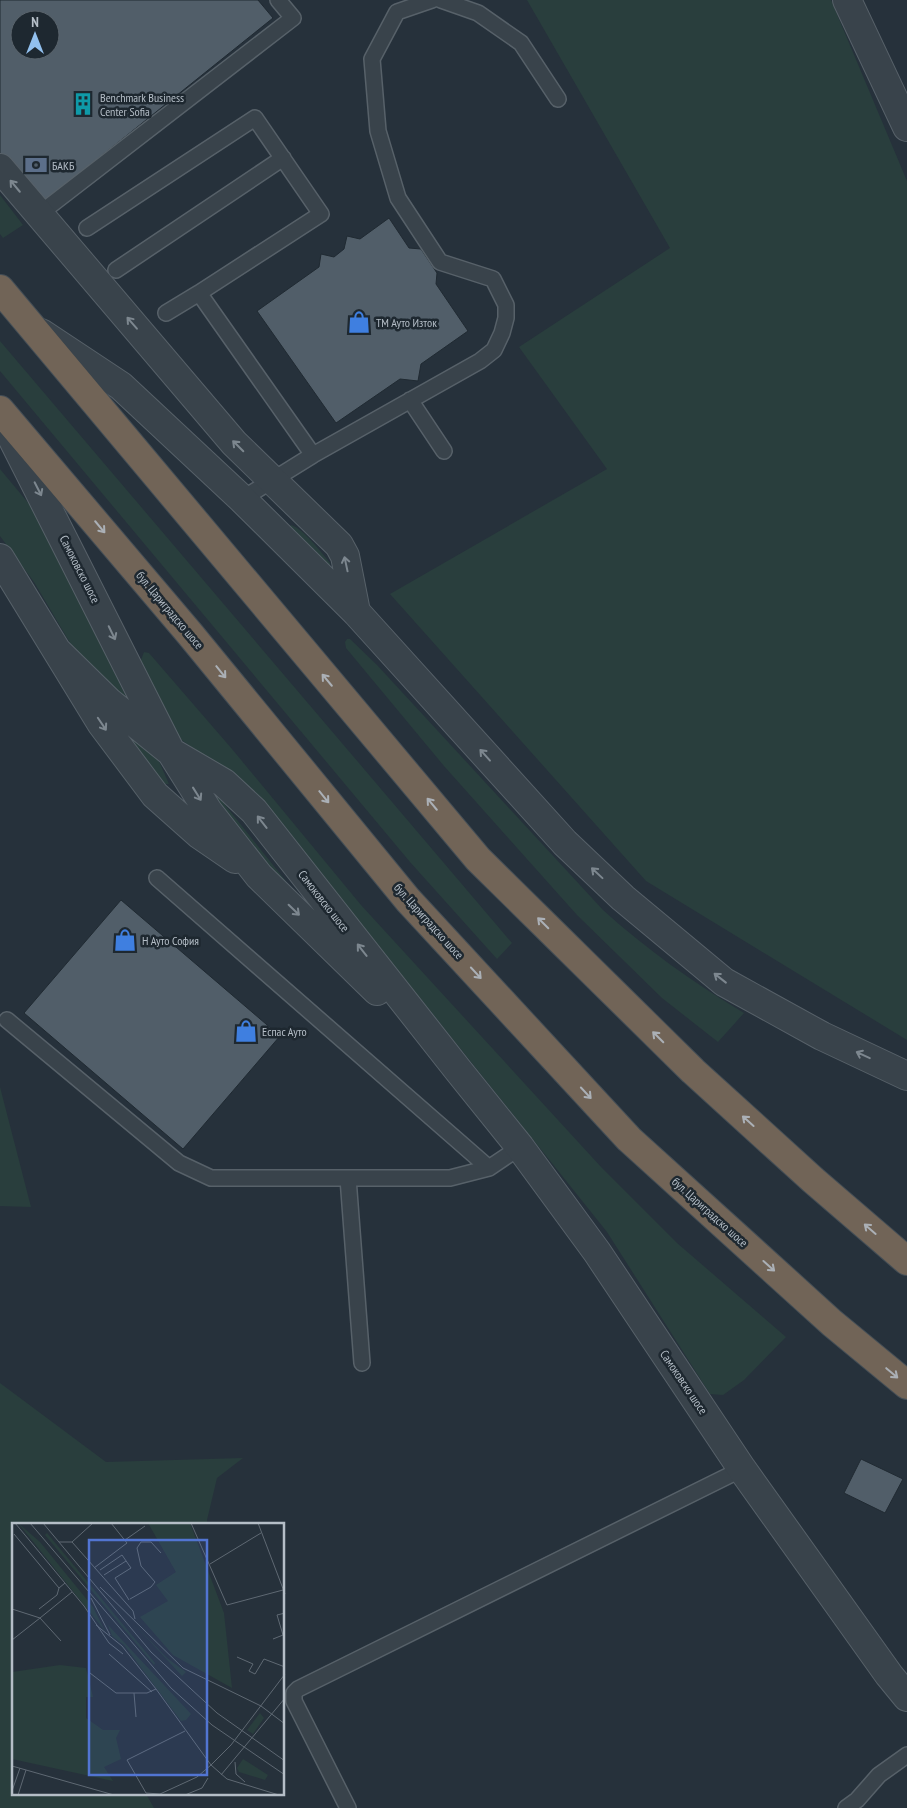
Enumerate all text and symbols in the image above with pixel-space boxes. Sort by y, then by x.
north arrow [10,10,60,60]
text: N [31,13,39,31]
place label: Benchmark Business Center Sofia [100,90,184,119]
building icon: Benchmark Business Center Sofia [70,91,96,117]
bank icon: БАКБ [23,152,49,178]
place label: БАКБ [52,158,74,173]
one-way arrow [10,180,21,193]
shop icon: ТМ Ауто Изток [346,309,372,335]
place label: ТМ Ауто Изток [376,315,437,330]
one-way arrow [126,317,137,330]
one-way arrow [232,440,244,452]
one-way arrow [33,481,43,496]
one-way arrow [94,520,105,533]
street label: Самоковско шосе [56,533,104,605]
one-way arrow [341,557,350,573]
street label: бул. Цариградско шосе [133,568,207,652]
one-way arrow [107,626,117,641]
one-way arrow [216,665,227,678]
one-way arrow [322,674,333,687]
one-way arrow [97,717,107,731]
one-way arrow [479,748,491,761]
one-way arrow [192,786,202,800]
one-way arrow [319,791,330,804]
one-way arrow [426,798,438,811]
one-way arrow [257,815,267,829]
street label: Самоковско шосе [295,867,353,935]
one-way arrow [590,867,603,879]
street label: бул. Цариградско шосе [391,880,467,962]
one-way arrow [288,904,300,916]
one-way arrow [536,917,549,929]
shop icon: Н Ауто София [112,927,138,953]
place label: Н Ауто София [142,933,199,948]
one-way arrow [357,943,368,956]
one-way arrow [470,967,482,980]
one-way arrow [713,973,727,983]
shop icon: Еспас Ауто [233,1018,259,1044]
place label: Еспас Ауто [262,1024,307,1039]
one-way arrow [652,1031,665,1043]
one-way arrow [856,1050,871,1060]
one-way arrow [580,1086,592,1099]
one-way arrow [742,1116,755,1127]
street label: бул. Цариградско шосе [669,1174,751,1250]
one-way arrow [864,1224,877,1235]
one-way arrow [763,1260,776,1272]
street label: Самоковско шосе [657,1347,711,1417]
one-way arrow [885,1367,898,1378]
inset map [12,1523,285,1796]

